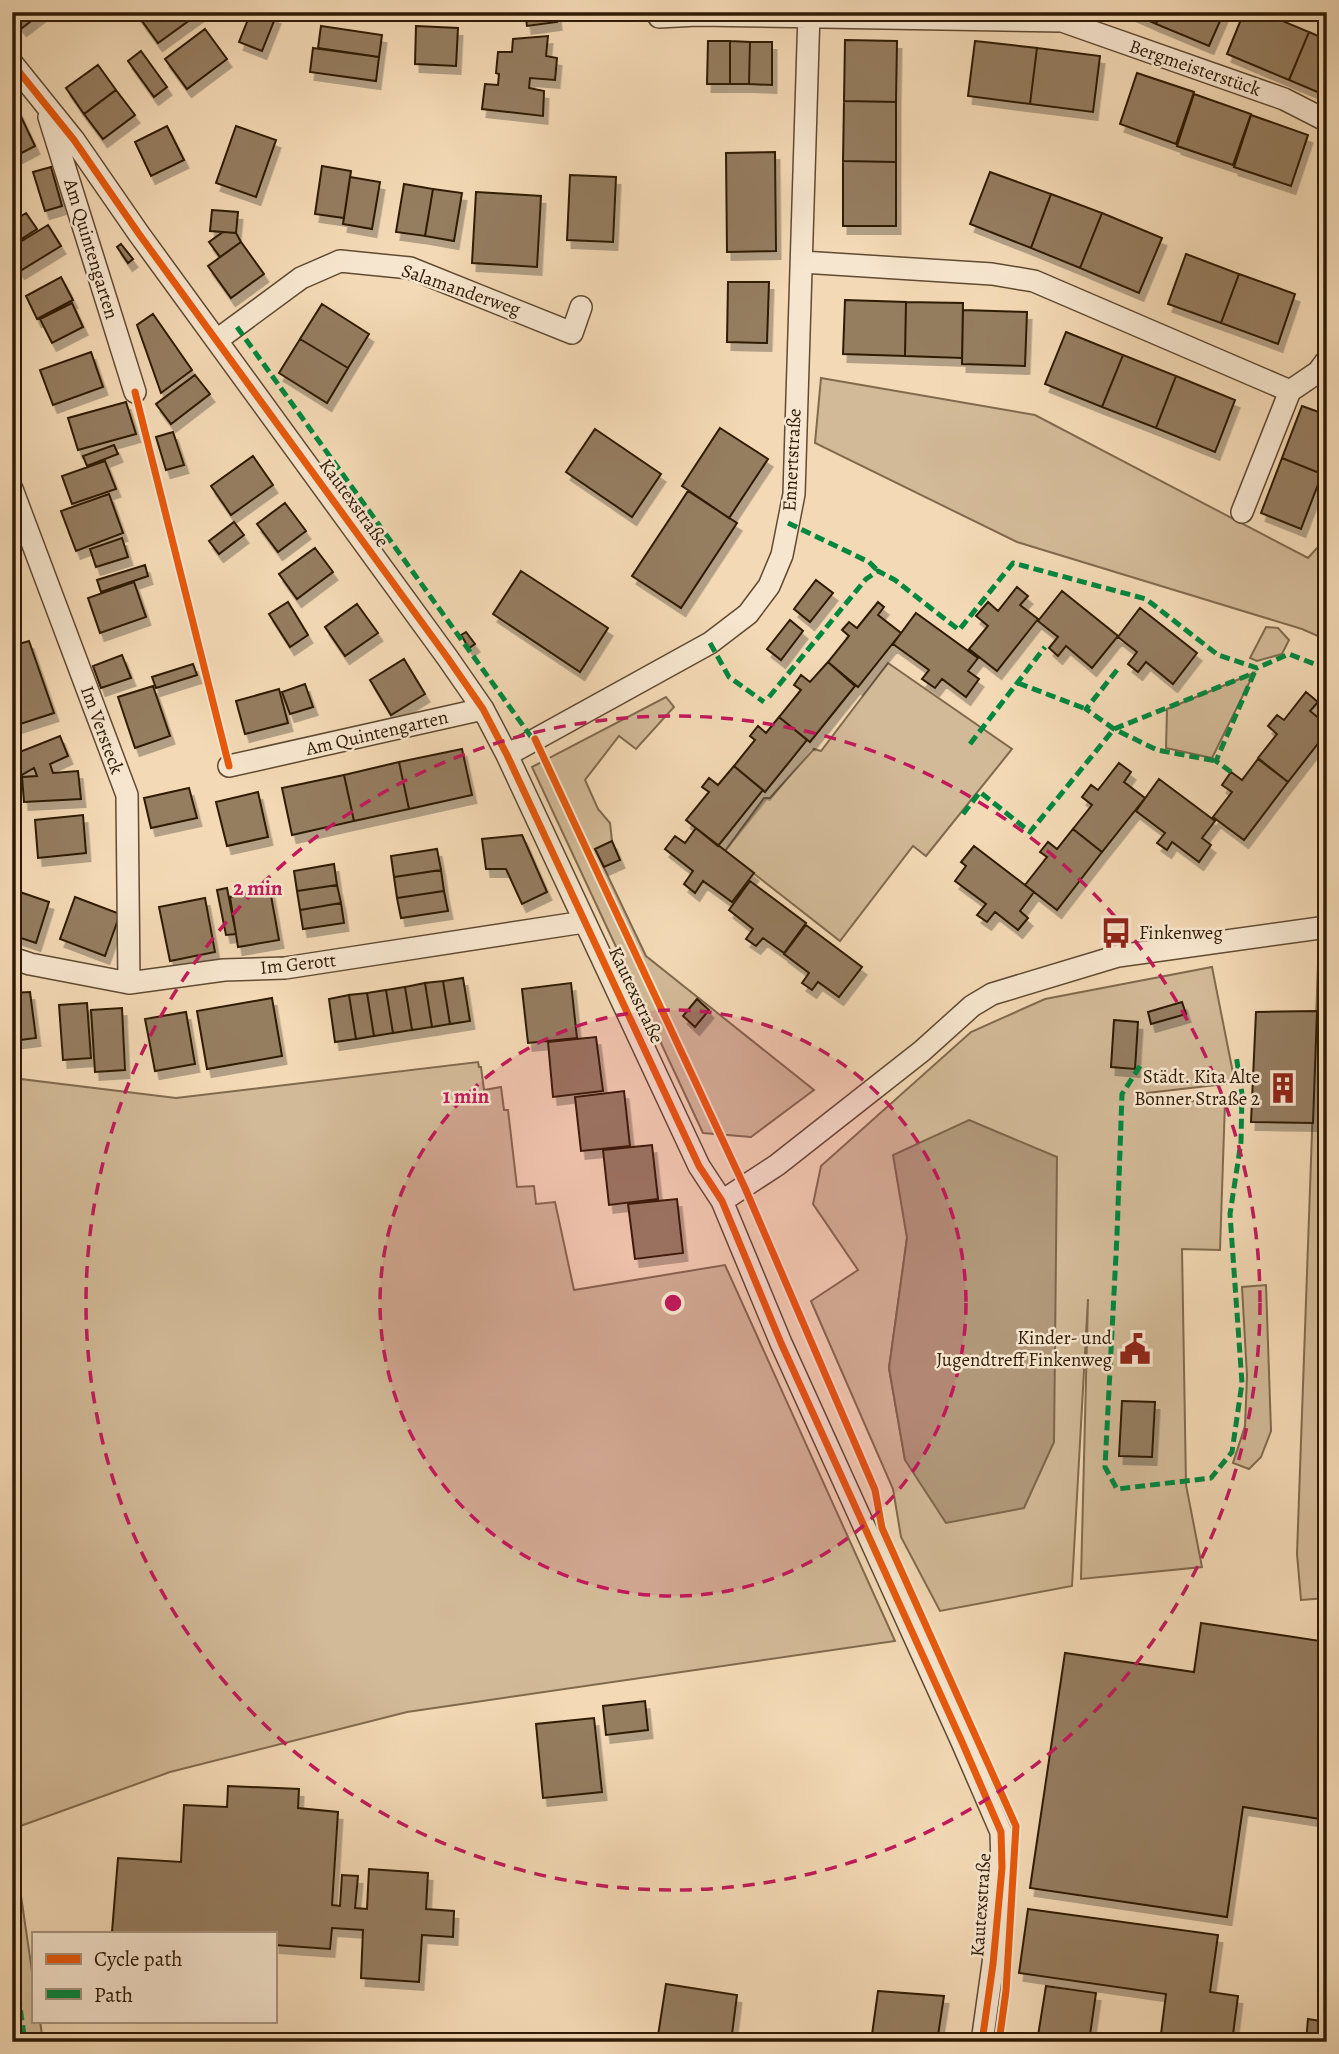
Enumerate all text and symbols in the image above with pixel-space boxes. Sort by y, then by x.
street label: Bergmeisterstück [1126,33,1265,103]
street label: Am Quintengarten [57,175,125,322]
street label: Salamanderweg [398,257,524,323]
street label: Ennertstraße [776,408,808,512]
street label: Kautexstraße [313,453,395,553]
street label: Im Versteck [74,682,130,778]
street label: Am Quintengarten [302,704,451,762]
text: 2 min [233,874,283,902]
bus stop icon: Finkenweg [1099,916,1133,950]
place label: Finkenweg [1139,920,1223,946]
street label: Kautexstraße [602,942,670,1048]
street label: Im Gerott [259,947,337,981]
place label: Städt. Kita Alte Bonner Straße 2 [1134,1064,1260,1112]
building icon: Städt. Kita Alte Bonner Straße 2 [1266,1071,1300,1105]
text: 1 min [443,1082,490,1110]
centre of rings [661,1291,685,1315]
place label: Kinder- und Jugendtreff Finkenweg [936,1325,1113,1373]
public building icon: Kinder- und Jugendtreff Finkenweg [1118,1332,1152,1366]
street label: Kautexstraße [964,1852,998,1958]
legend [32,1932,276,2022]
text: Cycle path [94,1945,183,1973]
text: Path [94,1981,133,2009]

